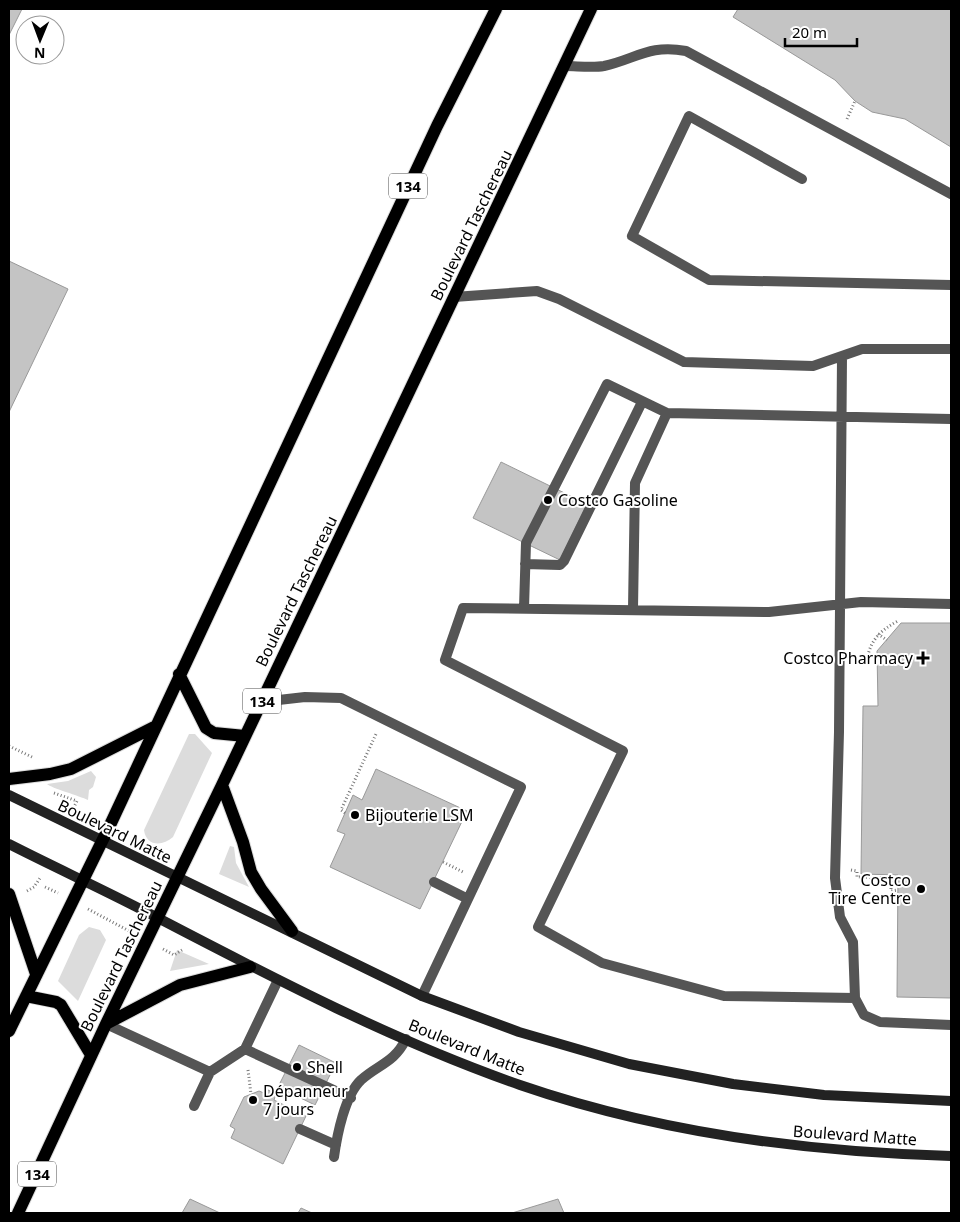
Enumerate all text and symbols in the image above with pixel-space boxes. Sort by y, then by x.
north arrow [15,15,65,65]
scale bar [785,15,858,47]
text: 20 m [792,22,827,42]
text: N [34,44,46,63]
street label: Boulevard Taschereau [425,146,517,304]
road number: 134 [389,174,427,198]
place label: Costco Gasoline [558,489,678,511]
marker: Costco Gasoline [542,494,554,506]
street label: Boulevard Taschereau [250,512,342,670]
place label: Costco Pharmacy [783,647,914,669]
marker: Costco Pharmacy [917,652,929,664]
road number: 134 [243,688,281,714]
street label: Boulevard Matte [54,794,176,868]
place label: Bijouterie LSM [365,804,474,826]
marker: Bijouterie LSM [349,809,361,821]
place label: Costco Tire Centre [828,869,911,909]
street label: Boulevard Taschereau [75,877,167,1035]
marker: Costco Tire Centre [915,883,927,895]
street label: Boulevard Matte [405,1014,529,1080]
place label: Shell [307,1056,343,1078]
marker: Shell [291,1061,303,1073]
place label: Dépanneur 7 jours [263,1080,348,1120]
marker: Dépanneur 7 jours [247,1094,259,1106]
street label: Boulevard Matte [792,1120,918,1150]
road number: 134 [18,1162,56,1186]

